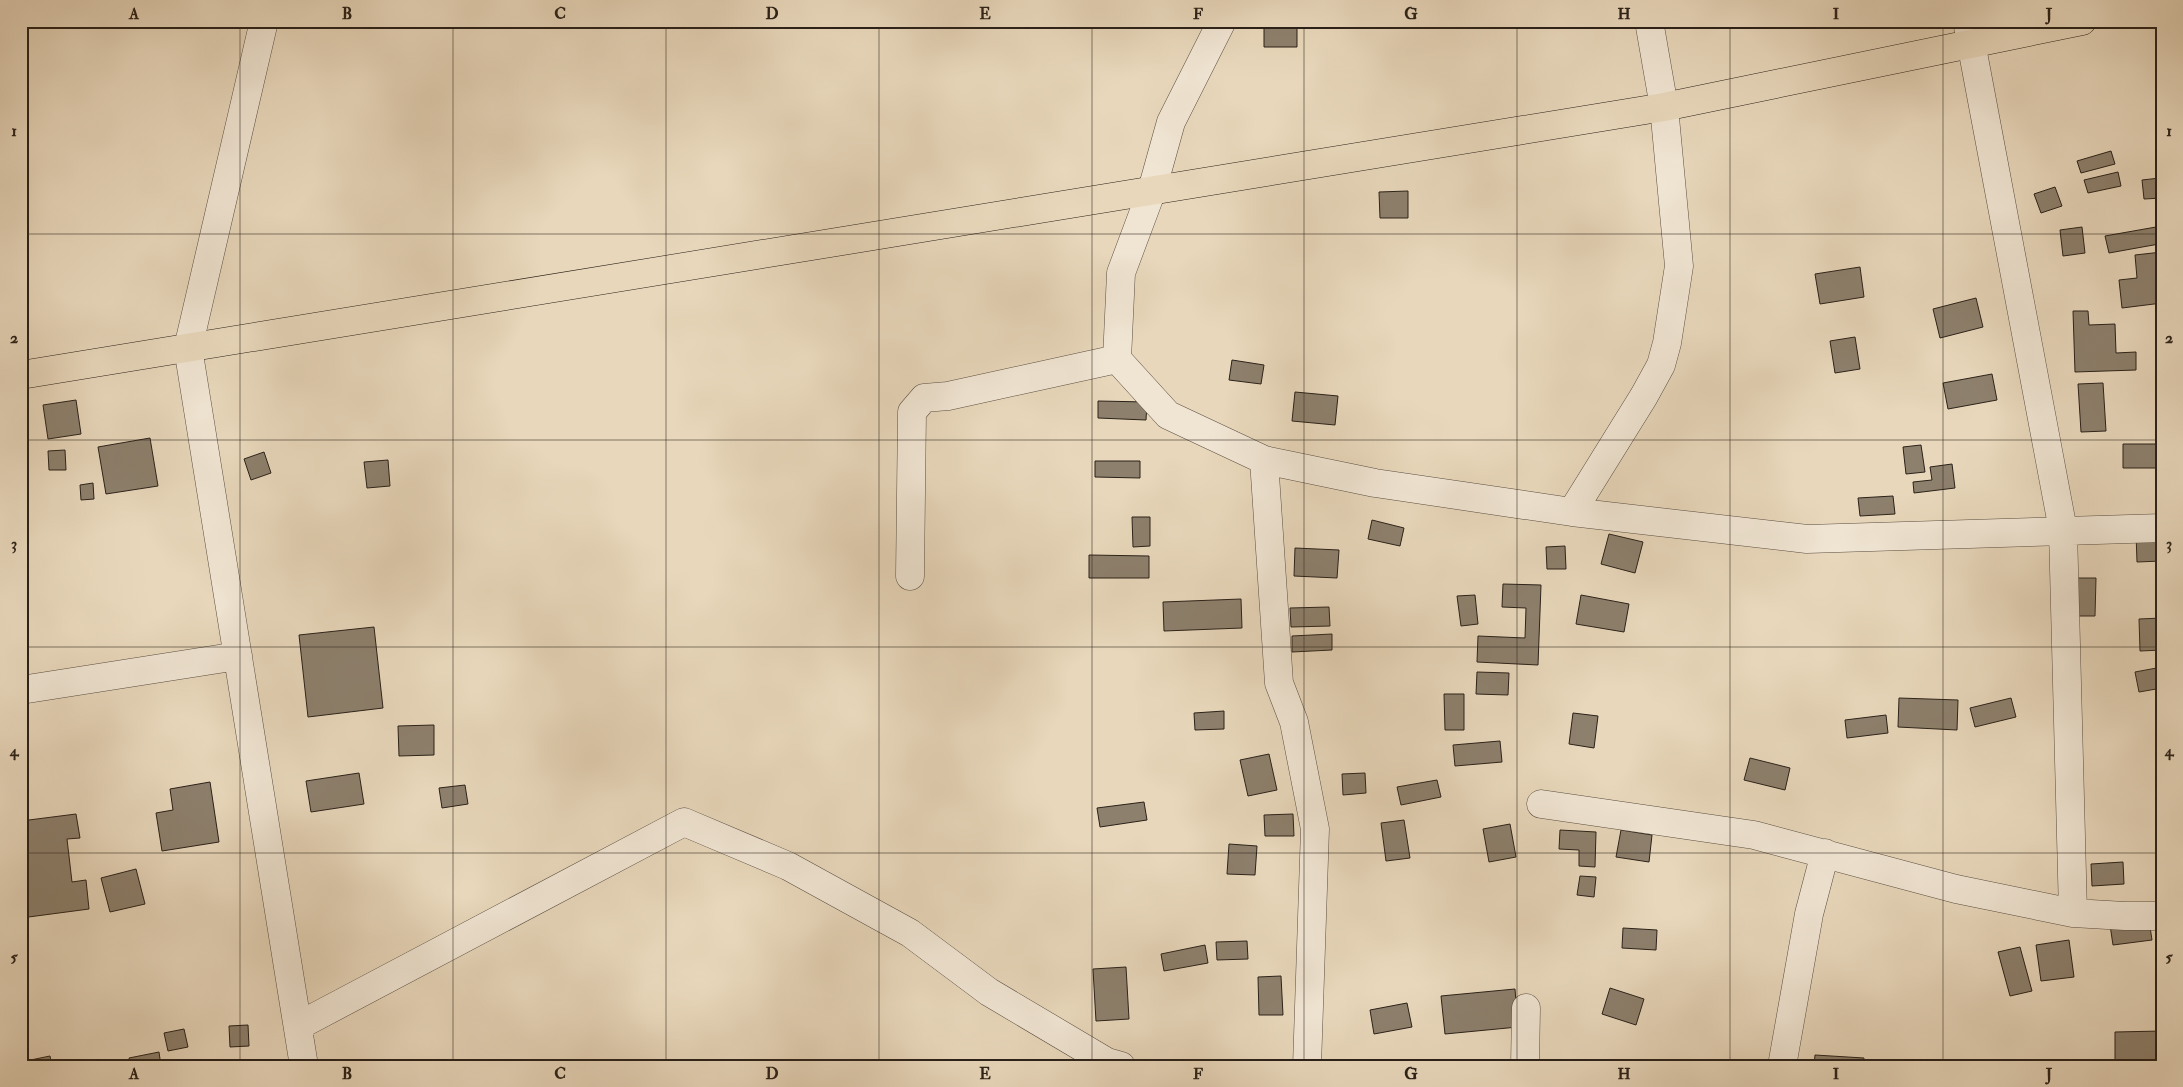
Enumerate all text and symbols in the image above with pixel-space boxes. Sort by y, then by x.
text: A [128,4,140,24]
text: B [342,4,352,24]
text: C [554,4,566,24]
text: D [765,4,779,24]
text: E [979,4,991,24]
text: F [1193,4,1203,24]
text: G [1404,4,1418,24]
text: H [1617,4,1631,24]
text: I [1833,4,1840,24]
text: J [2045,4,2053,25]
text: 1 [11,121,17,141]
text: 1 [2166,121,2172,141]
text: 2 [10,328,18,348]
text: 2 [2165,328,2173,348]
text: 3 [11,534,17,554]
text: 3 [2166,534,2172,554]
text: 4 [9,741,20,761]
text: 4 [2164,741,2175,761]
text: 5 [10,947,18,967]
text: 5 [2165,947,2173,967]
text: A [128,1064,140,1084]
text: B [342,1064,352,1084]
text: C [554,1064,566,1084]
text: D [765,1064,779,1084]
text: E [979,1064,991,1084]
text: F [1193,1064,1203,1084]
text: G [1404,1064,1418,1084]
text: H [1617,1064,1631,1084]
text: I [1833,1064,1840,1084]
text: J [2045,1064,2053,1085]

